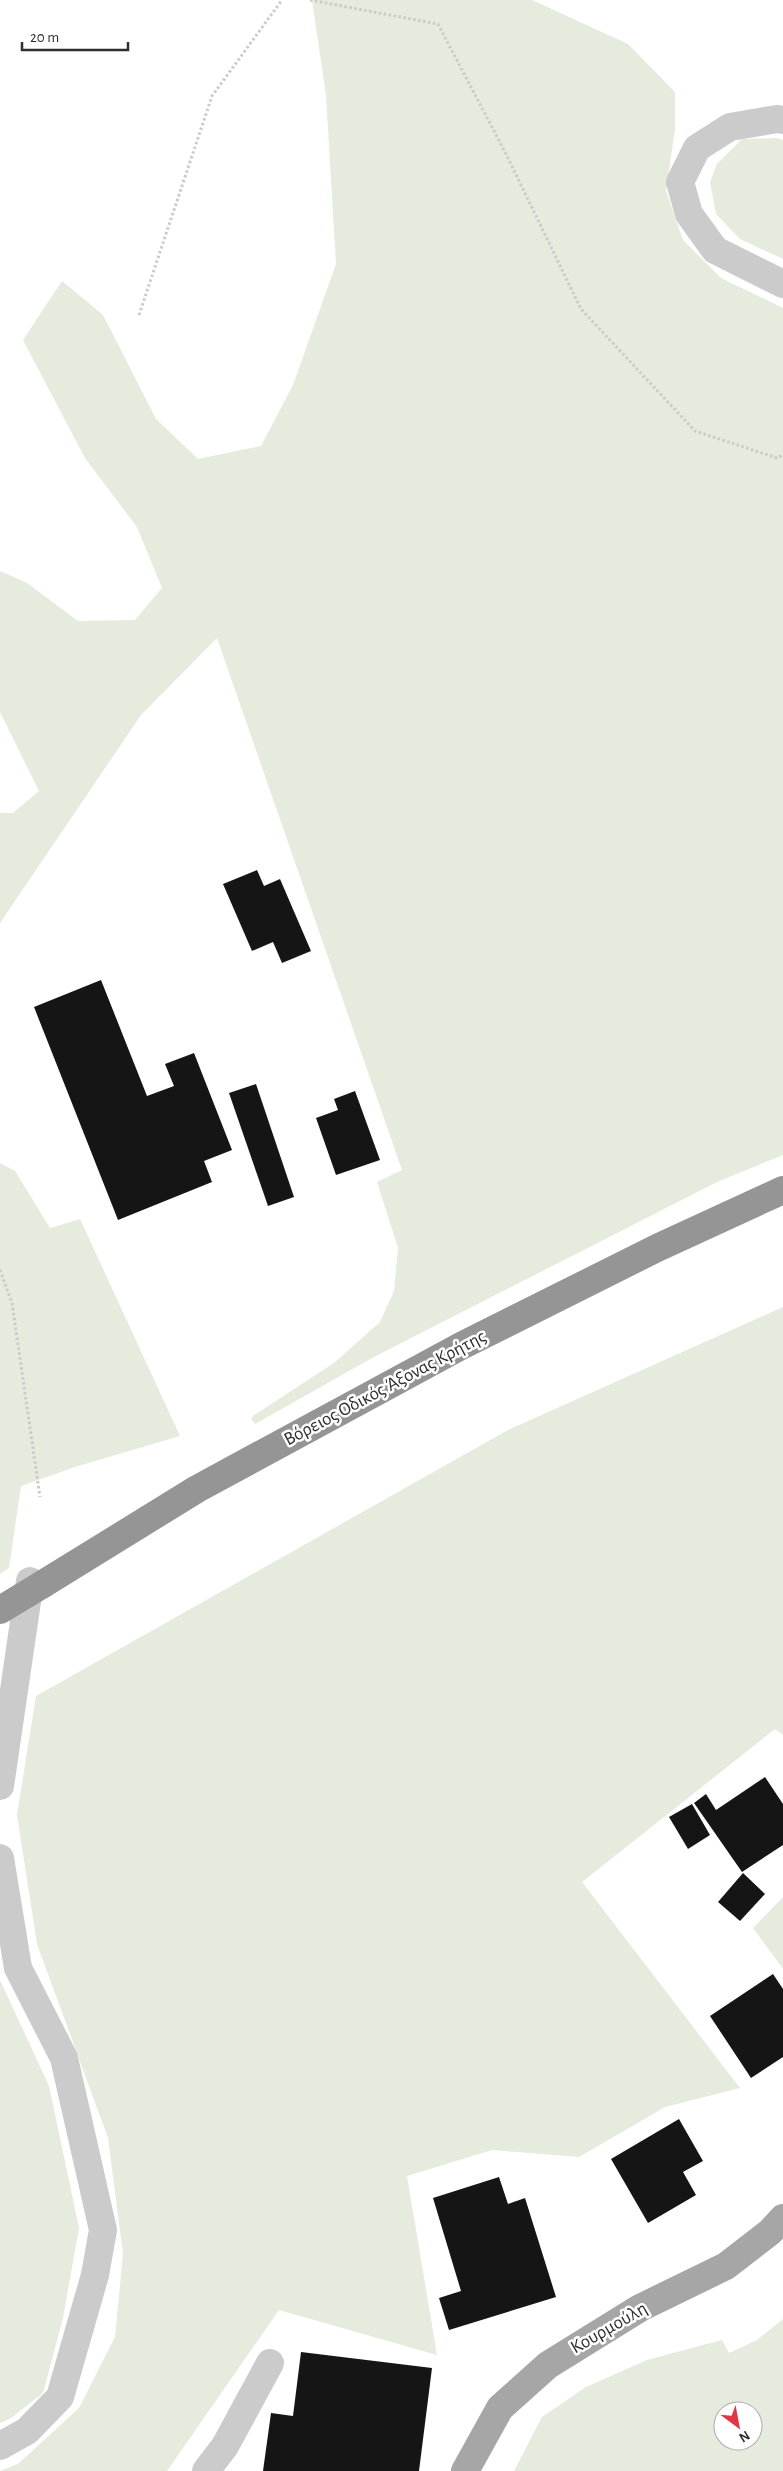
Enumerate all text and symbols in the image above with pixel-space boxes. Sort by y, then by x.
scale bar [22,20,129,52]
text: 20 m [30,30,59,45]
street label: Βόρειος Οδικός Άξονας Κρήτης [281,1327,489,1449]
street label: Κουρμούλη [568,2299,650,2357]
north arrow [713,2401,763,2451]
text: N [737,2428,752,2445]

